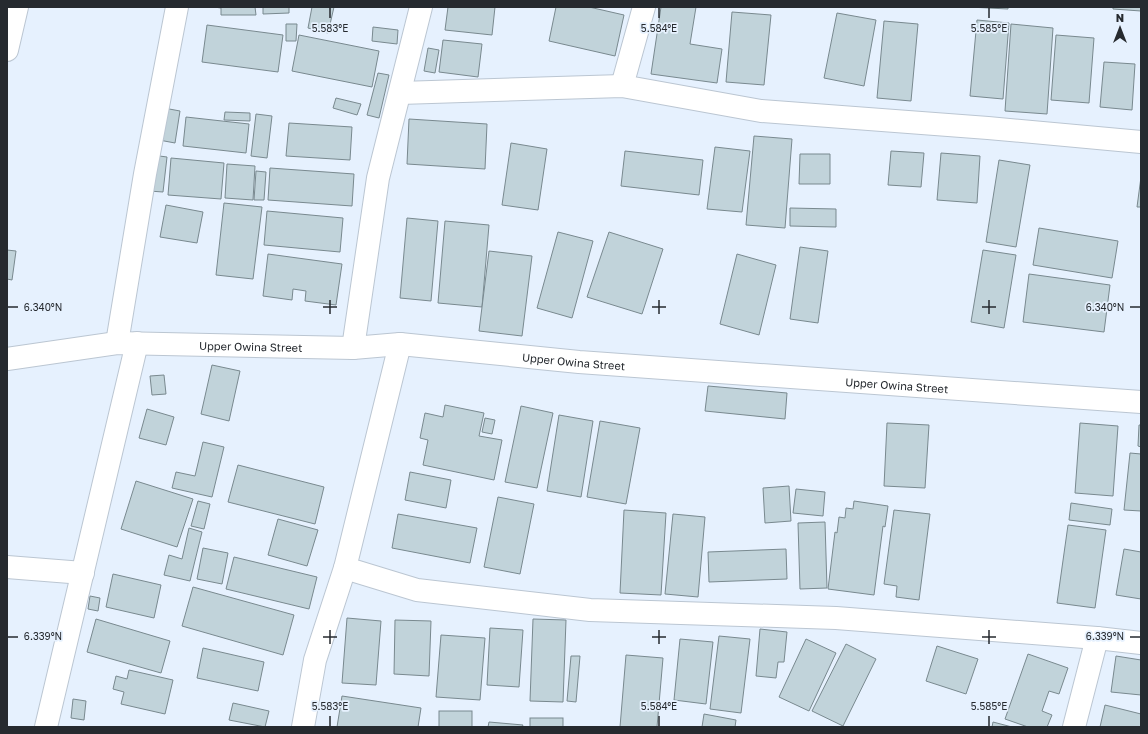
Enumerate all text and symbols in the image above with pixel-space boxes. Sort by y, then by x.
north arrow [1100,8,1140,48]
text: N [1116,11,1124,24]
text: 5.583°E [312,22,348,34]
text: 5.584°E [641,22,677,34]
text: 5.585°E [971,22,1007,34]
text: 6.340°N [24,301,62,313]
text: 6.340°N [1086,301,1124,313]
street label: Upper Owina Street [199,338,303,353]
street label: Upper Owina Street [522,350,626,372]
street label: Upper Owina Street [845,374,949,395]
text: 6.339°N [24,630,62,642]
text: 6.339°N [1086,630,1124,642]
text: 5.583°E [312,700,348,712]
text: 5.584°E [641,700,677,712]
text: 5.585°E [971,700,1007,712]

